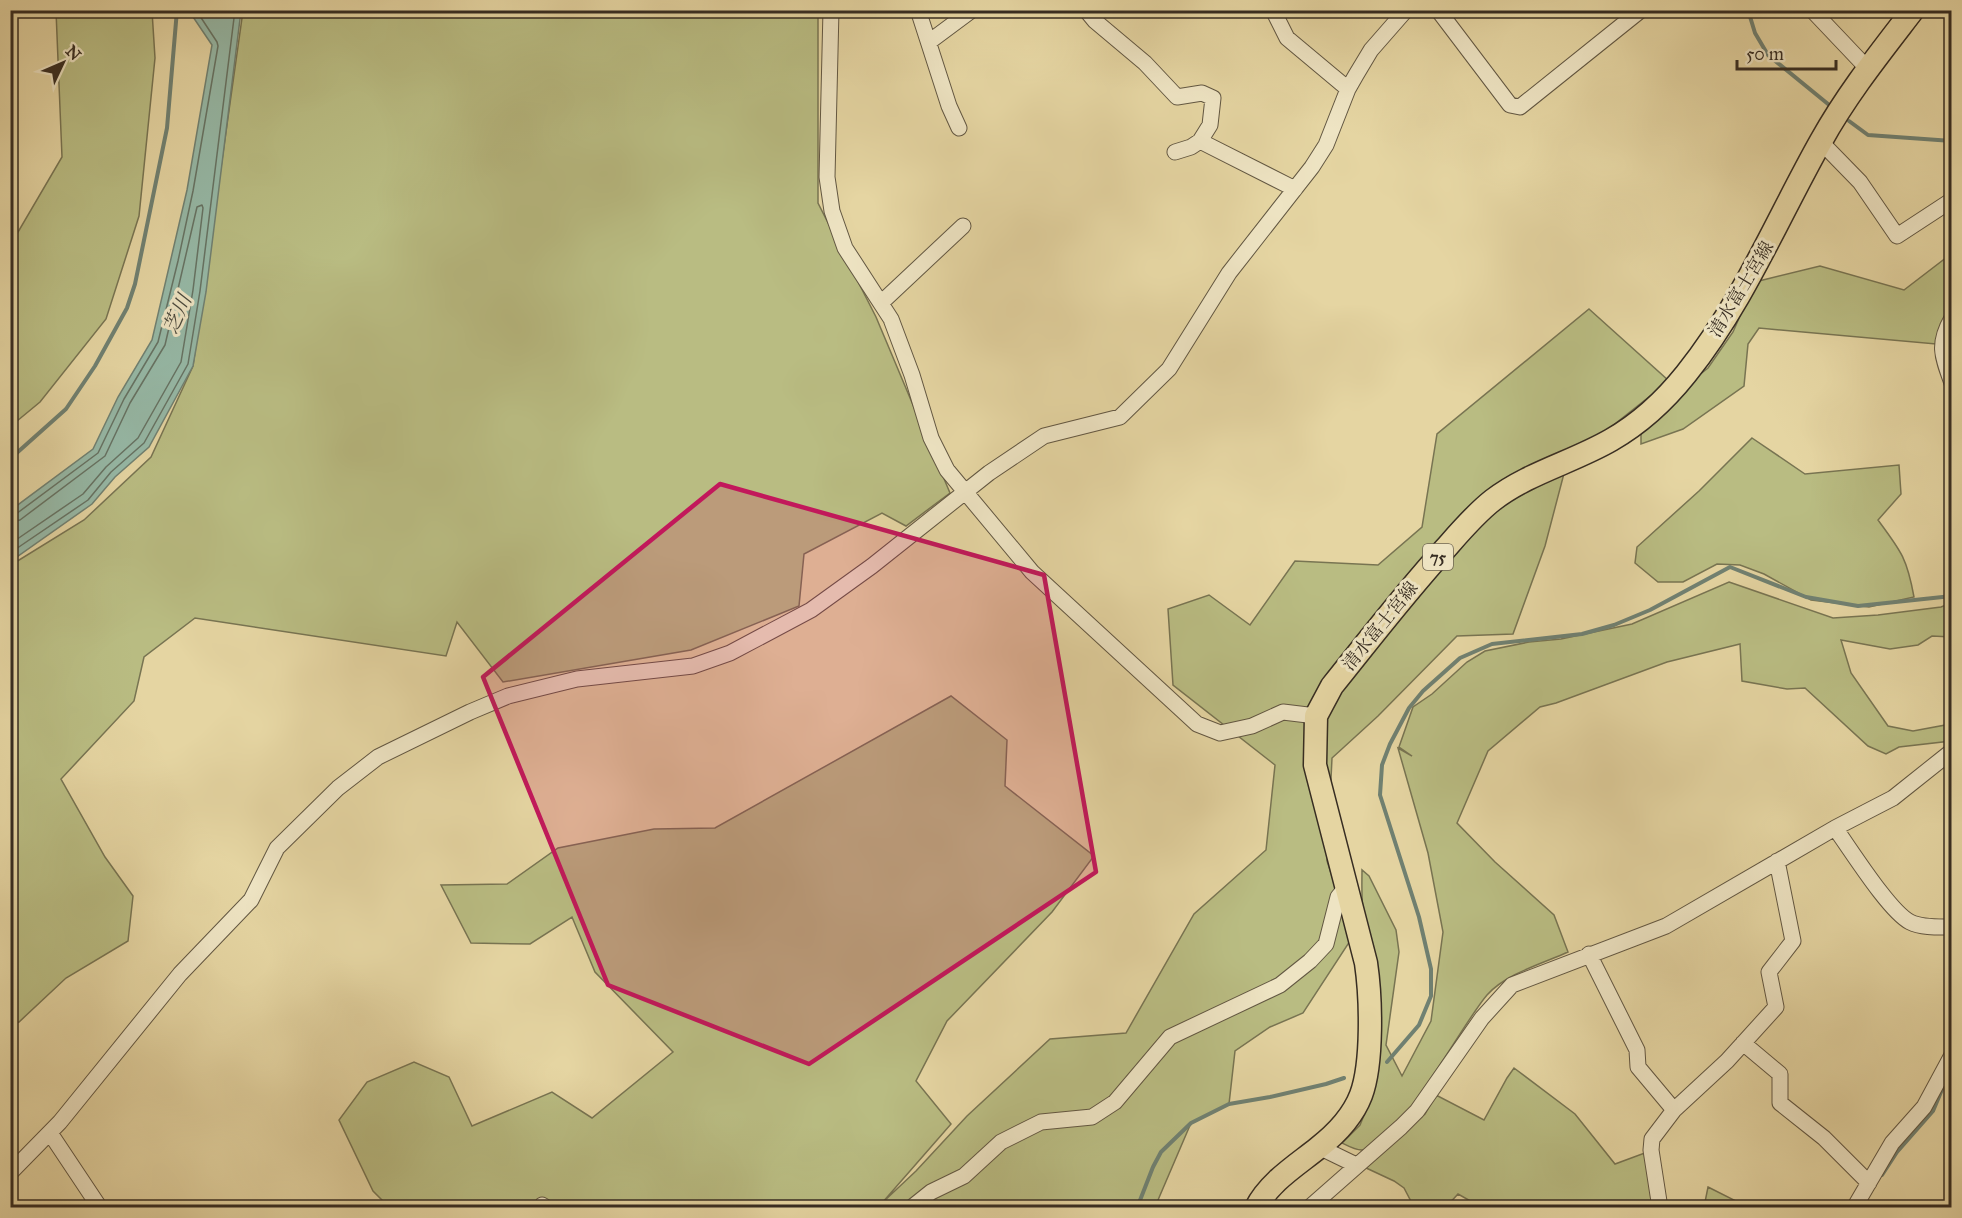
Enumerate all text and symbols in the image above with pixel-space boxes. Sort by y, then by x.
north arrow [33,33,93,93]
scale bar [1737,33,1836,71]
text: N [62,41,85,65]
text: 50 m [1746,43,1784,65]
street label: 清水富士宮線 [1704,237,1778,341]
water label: 芝川 [158,289,197,337]
road number: 75 [1423,544,1453,570]
street label: 清水富士宮線 [1337,577,1423,675]

